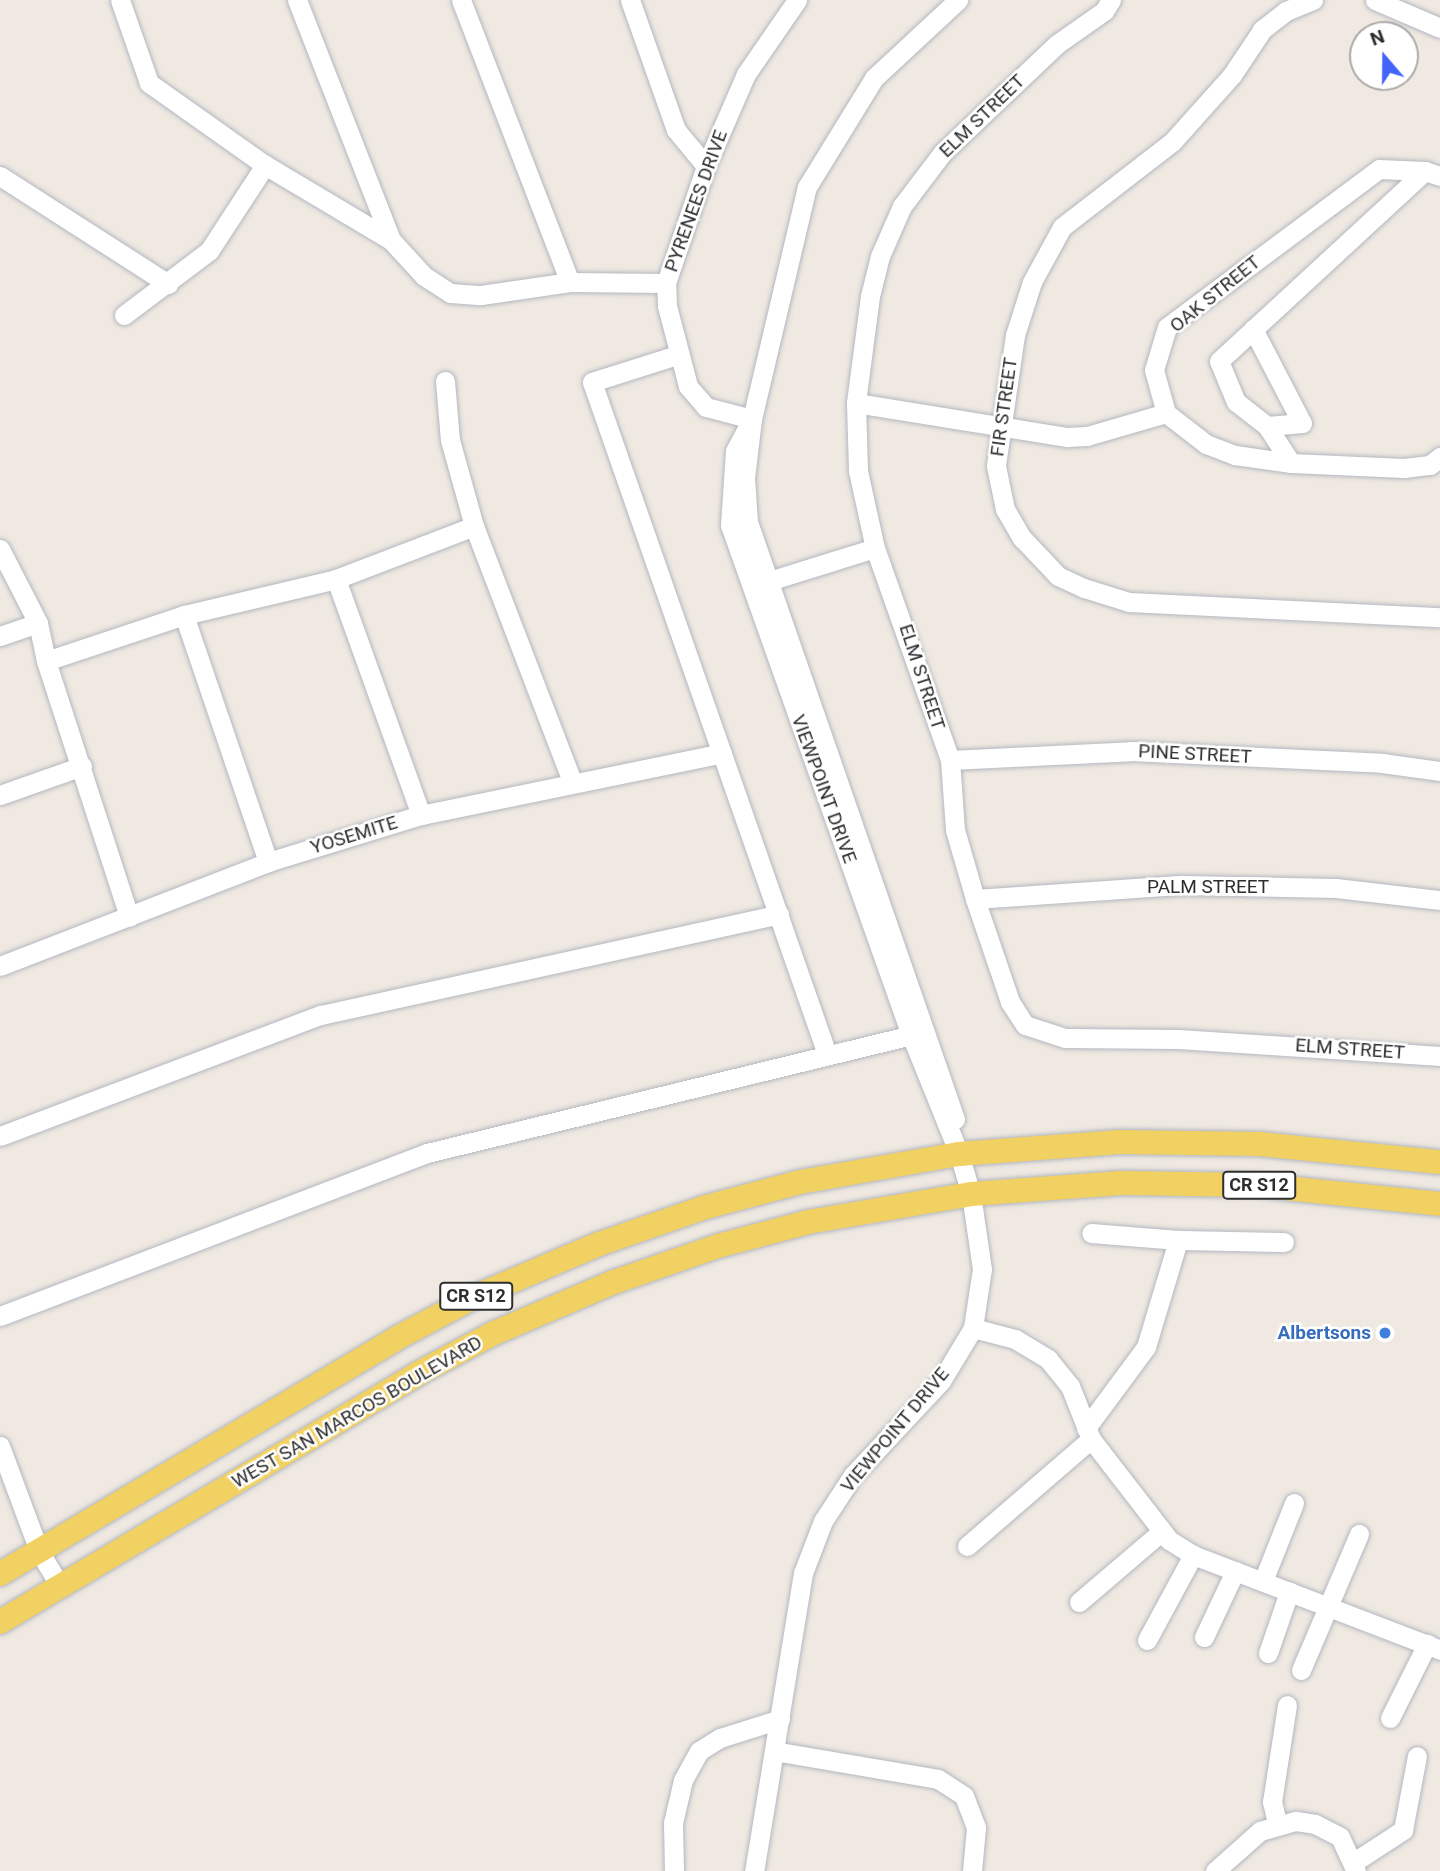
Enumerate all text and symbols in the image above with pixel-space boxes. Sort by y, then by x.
north arrow [1349,21,1419,91]
text: N [1367,25,1388,51]
street label: ELM STREET [935,70,1029,162]
street label: PYRENEES DRIVE [660,127,732,275]
street label: OAK STREET [1165,251,1265,337]
street label: FIR STREET [986,356,1022,458]
street label: ELM STREET [894,621,950,733]
street label: VIEWPOINT DRIVE [786,711,862,867]
street label: PINE STREET [1138,740,1252,768]
street label: YOSEMITE [308,811,400,859]
street label: PALM STREET [1147,876,1269,898]
street label: ELM STREET [1294,1034,1406,1064]
road number: CR S12 [1220,1170,1298,1200]
road number: CR S12 [438,1282,514,1310]
place label: Albertsons [1278,1322,1371,1344]
marker: Albertsons [1377,1325,1393,1341]
street label: WEST SAN MARCOS BOULEVARD [228,1331,486,1493]
street label: VIEWPOINT DRIVE [836,1363,954,1497]

